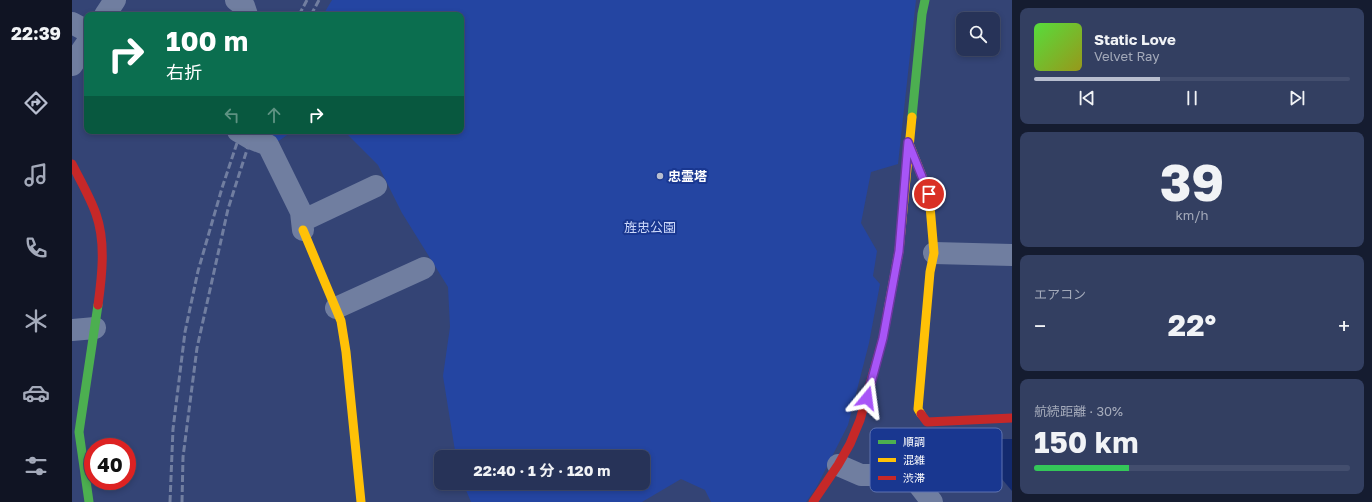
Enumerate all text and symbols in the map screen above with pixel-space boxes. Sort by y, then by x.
map controls [956,12,1000,56]
button: search [956,12,1000,56]
text: 22:39 [11,22,61,44]
text: 100 m [166,24,248,57]
icon: right [100,28,152,80]
text: Static Love [1094,30,1176,48]
text: Velvet Ray [1094,48,1159,64]
text: 右折 [166,61,202,83]
icon: previous [1076,87,1098,109]
icon: pause [1181,87,1203,109]
icon: next [1286,87,1308,109]
icon: directions [22,89,50,117]
icon: left [221,104,243,126]
icon: ahead [263,104,285,126]
icon: right [305,104,327,126]
text: 39 [1160,150,1224,212]
icon: music [22,161,50,189]
place label: 忠霊塔 [668,168,707,184]
marker: 忠霊塔 [655,171,665,181]
pin [912,177,946,211]
icon: arrive [918,183,940,205]
text: km/h [1175,207,1209,223]
park label: 旌忠公園 [624,219,676,235]
icon: phone [22,234,50,262]
text: エアコン [1034,286,1086,302]
icon: climate [22,307,50,335]
text: 22° [1168,307,1216,343]
text: − [1034,312,1046,339]
text: + [1338,312,1350,339]
position arrow [846,377,888,419]
icon: car [22,379,50,407]
text: 航続距離 · 30% [1034,403,1123,419]
text: 150 km [1034,424,1138,460]
legend [870,428,1002,492]
text: 順調 [903,435,925,448]
speed limit sign: 40 [84,438,136,490]
icon: filters [22,452,50,480]
text: 混雑 [903,453,925,466]
text: 22:40 · 1 分 · 120 m [474,461,610,479]
text: 渋滞 [903,471,925,484]

